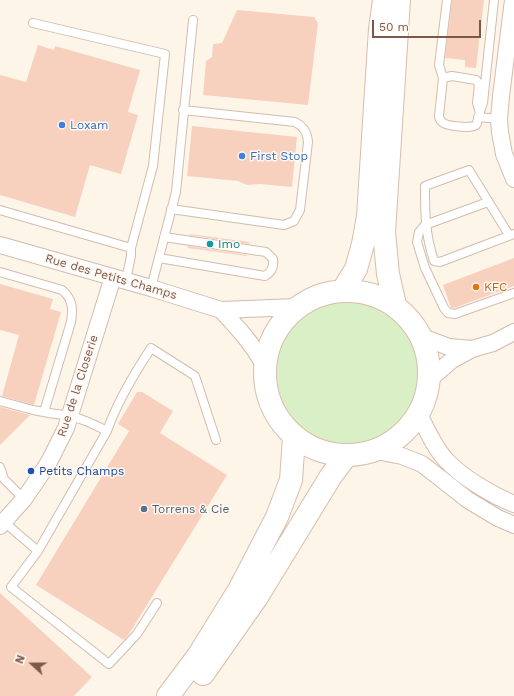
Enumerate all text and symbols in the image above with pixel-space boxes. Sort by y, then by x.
scale bar [374,12,483,38]
text: 50 m [379,20,409,34]
place label: Loxam [70,118,108,132]
marker: Loxam [57,120,67,130]
place label: First Stop [250,149,308,163]
marker: First Stop [237,151,247,161]
place label: Imo [218,237,240,251]
marker: Imo [205,239,215,249]
street label: Rue des Petits Champs [43,251,179,303]
place label: KFC [484,280,507,294]
marker: KFC [471,282,481,292]
street label: Rue de la Closerie [55,333,101,439]
place label: Petits Champs [39,464,124,478]
marker: Petits Champs [26,466,36,476]
place label: Torrens & Cie [152,502,229,516]
marker: Torrens & Cie [139,504,149,514]
north arrow [12,644,52,684]
text: N [13,653,28,666]

